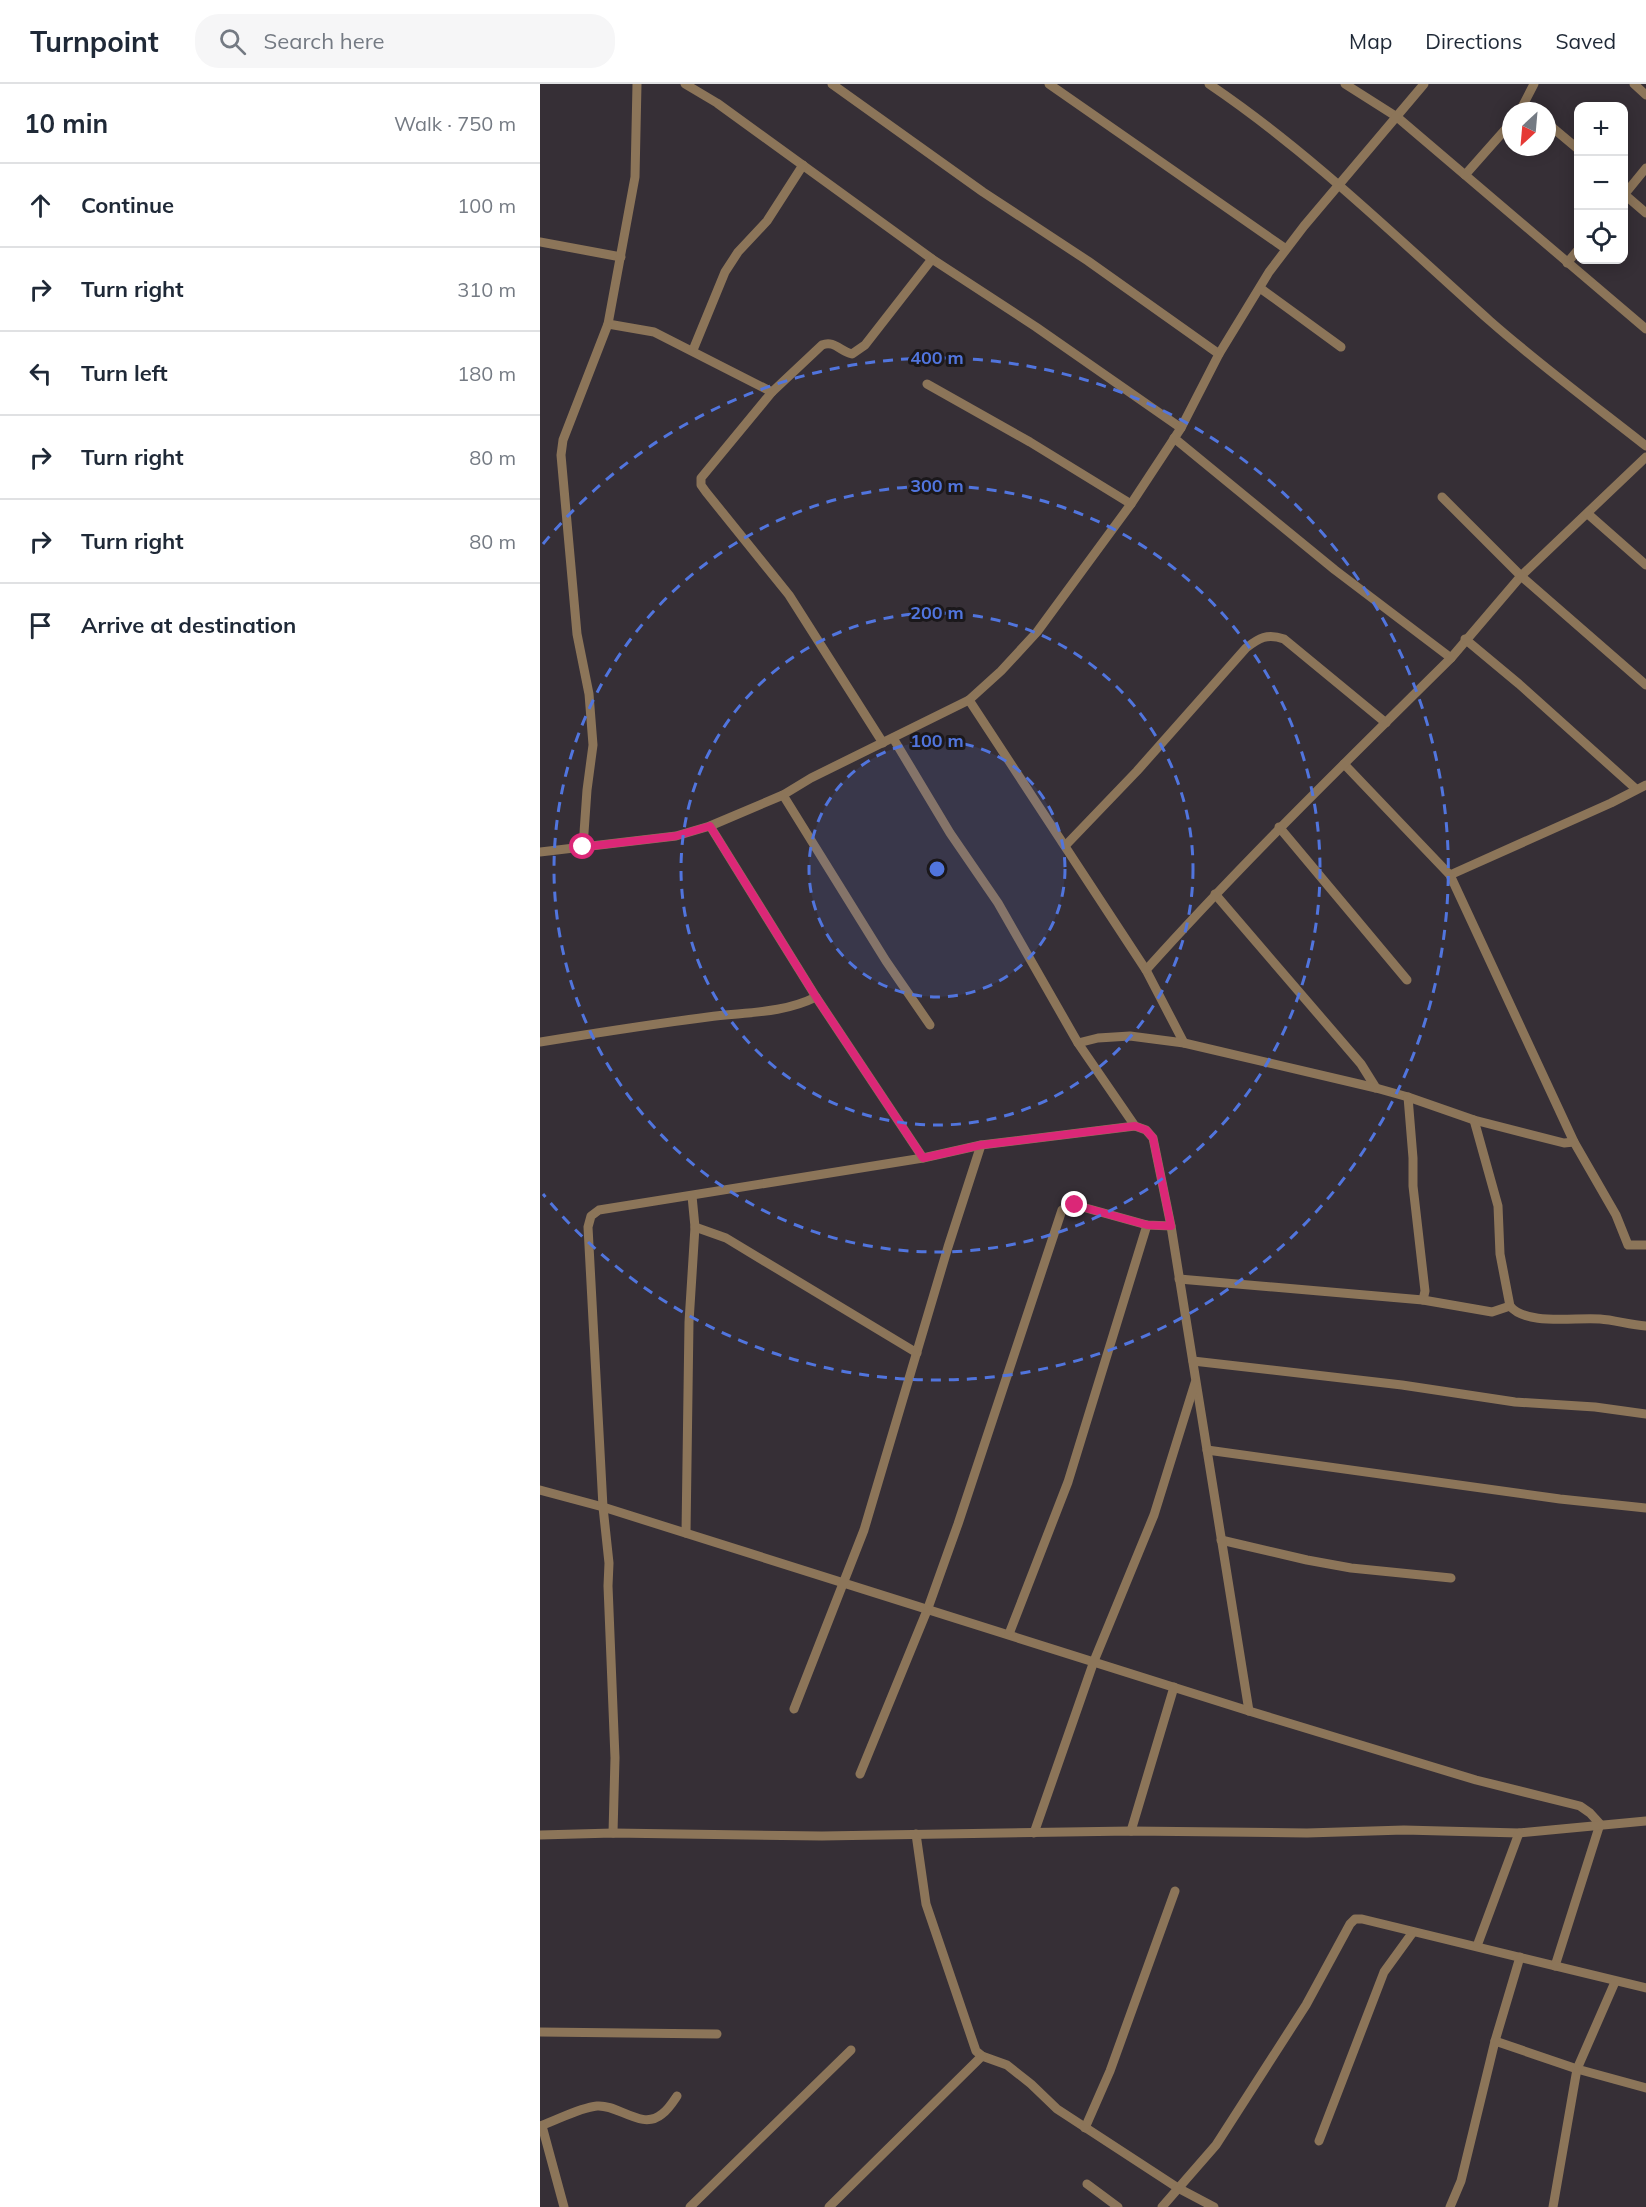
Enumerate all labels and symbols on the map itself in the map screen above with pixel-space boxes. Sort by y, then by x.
north arrow [1502,102,1556,156]
text: 400 m [910,346,964,369]
text: 300 m [910,474,964,497]
text: 200 m [910,601,964,624]
text: 100 m [910,729,964,752]
route start [569,833,595,859]
centre of rings [927,859,947,879]
route end [1061,1191,1087,1217]

